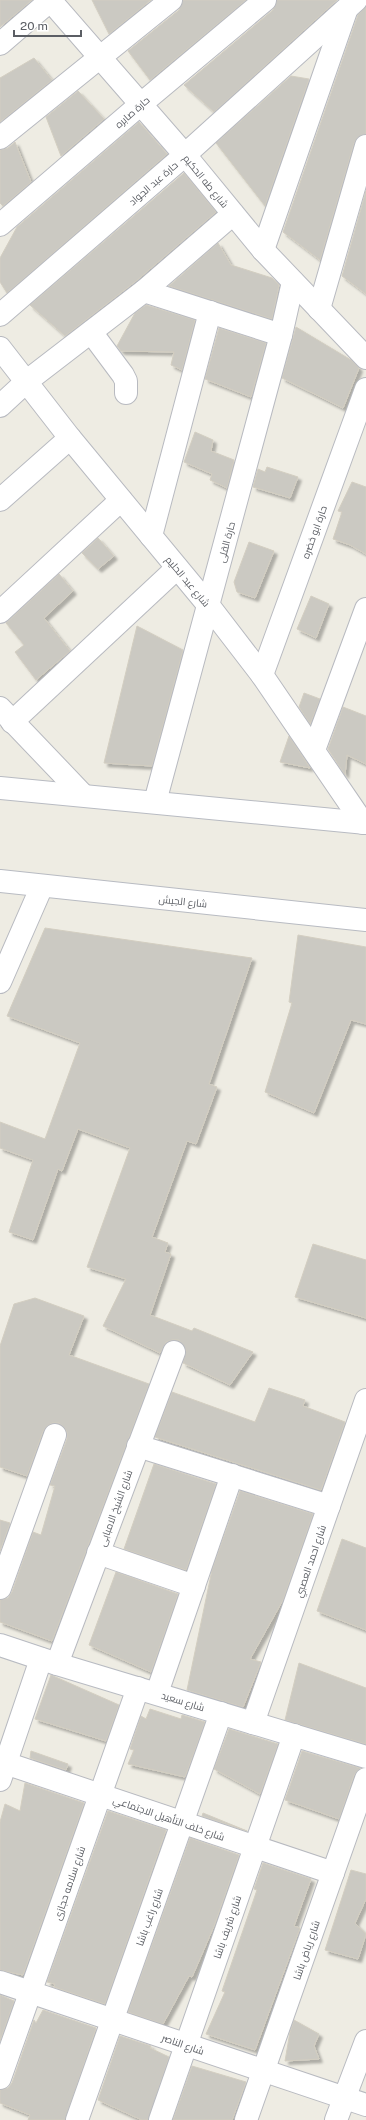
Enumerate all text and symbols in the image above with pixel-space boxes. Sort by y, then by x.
scale bar [14,12,81,38]
text: 20 m [20,19,48,33]
street label: حارة صابره [112,94,152,130]
street label: شارع طه الحكيم [179,152,231,211]
street label: حارة عبد الجواد [126,159,180,207]
street label: حارة ابو خضره [299,504,329,560]
street label: حارة القلى [215,520,238,564]
street label: شارع عبد الحليم [162,553,213,610]
street label: شارع الجيش [158,892,208,911]
street label: شارع الشيخ الامبابى [96,1468,135,1548]
street label: شارع احمد العصبي [292,1523,330,1600]
street label: شارع سعيد [160,1689,206,1714]
street label: شارع خلف التأهيل الاجتماعي [111,1793,226,1845]
street label: شارع سلامه حجازى [51,1844,88,1922]
street label: شارع راغب باشا [133,1887,166,1948]
street label: شارع شريف باشا [211,1894,244,1961]
street label: شارع رياض باشا [290,1919,323,1982]
street label: شارع الناصر [159,2031,206,2058]

